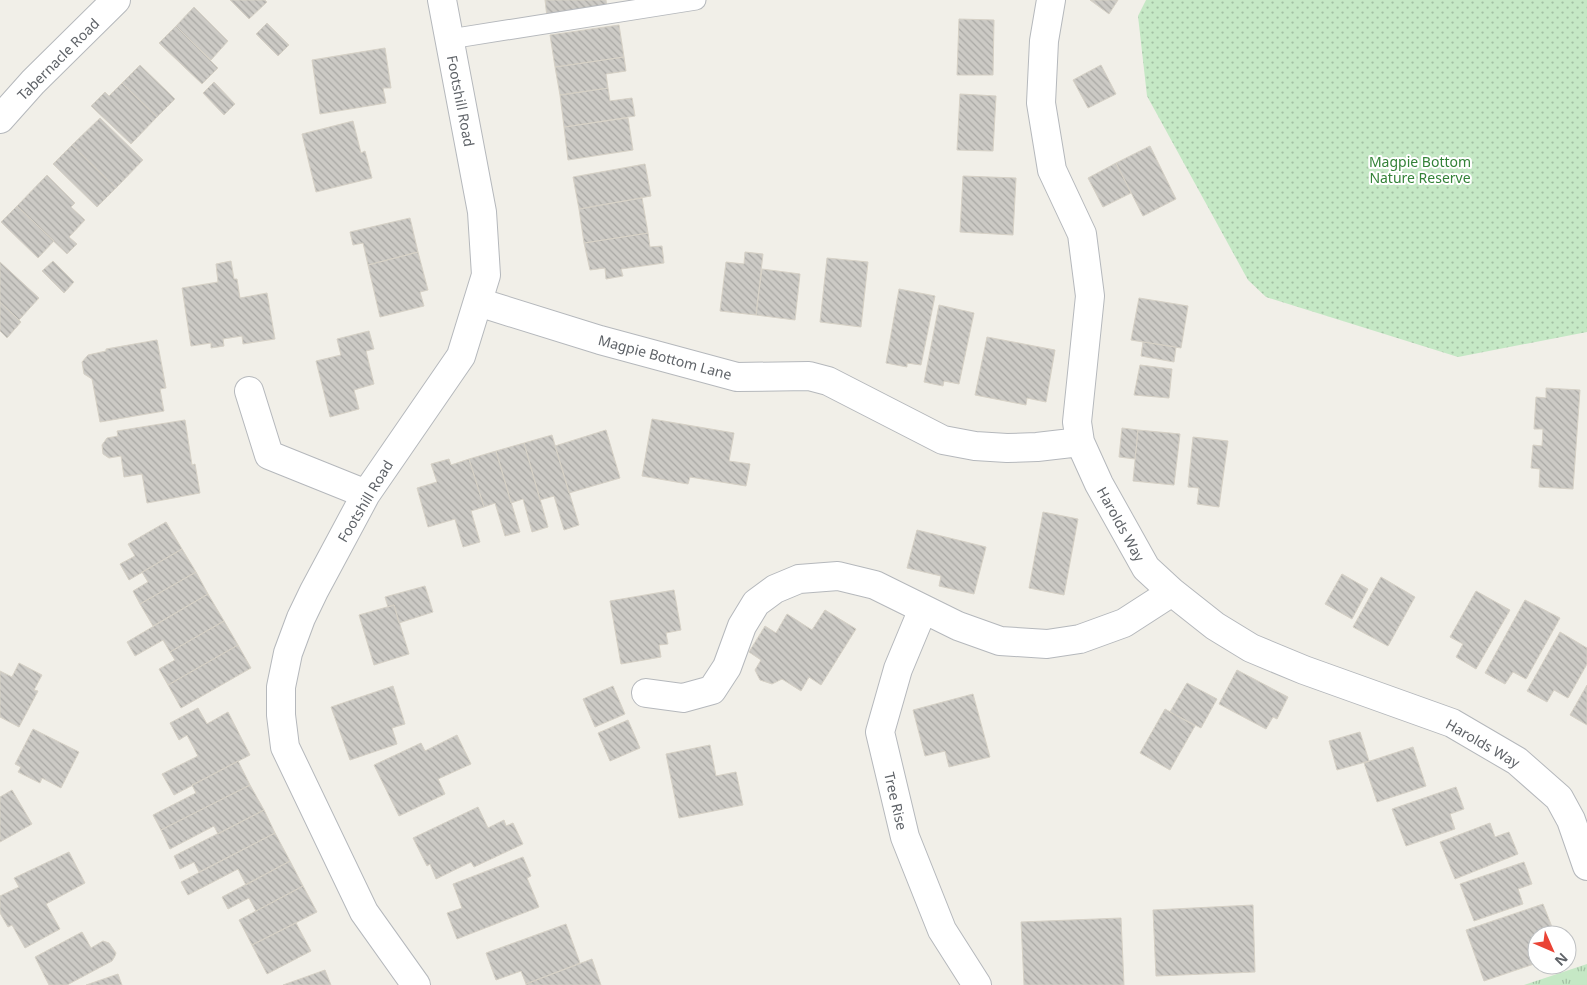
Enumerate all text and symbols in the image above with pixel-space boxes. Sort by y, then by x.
street label: Tabernacle Road [13,14,103,104]
street label: Footshill Road [443,54,479,148]
park label: Magpie Bottom Nature Reserve [1369,152,1471,187]
street label: Magpie Bottom Lane [596,330,734,384]
street label: Footshill Road [333,456,397,546]
street label: Harolds Way [1093,483,1150,565]
street label: Harolds Way [1443,714,1524,772]
street label: Tree Rise [880,770,912,832]
north arrow [1527,925,1577,975]
text: N [1551,949,1572,970]

